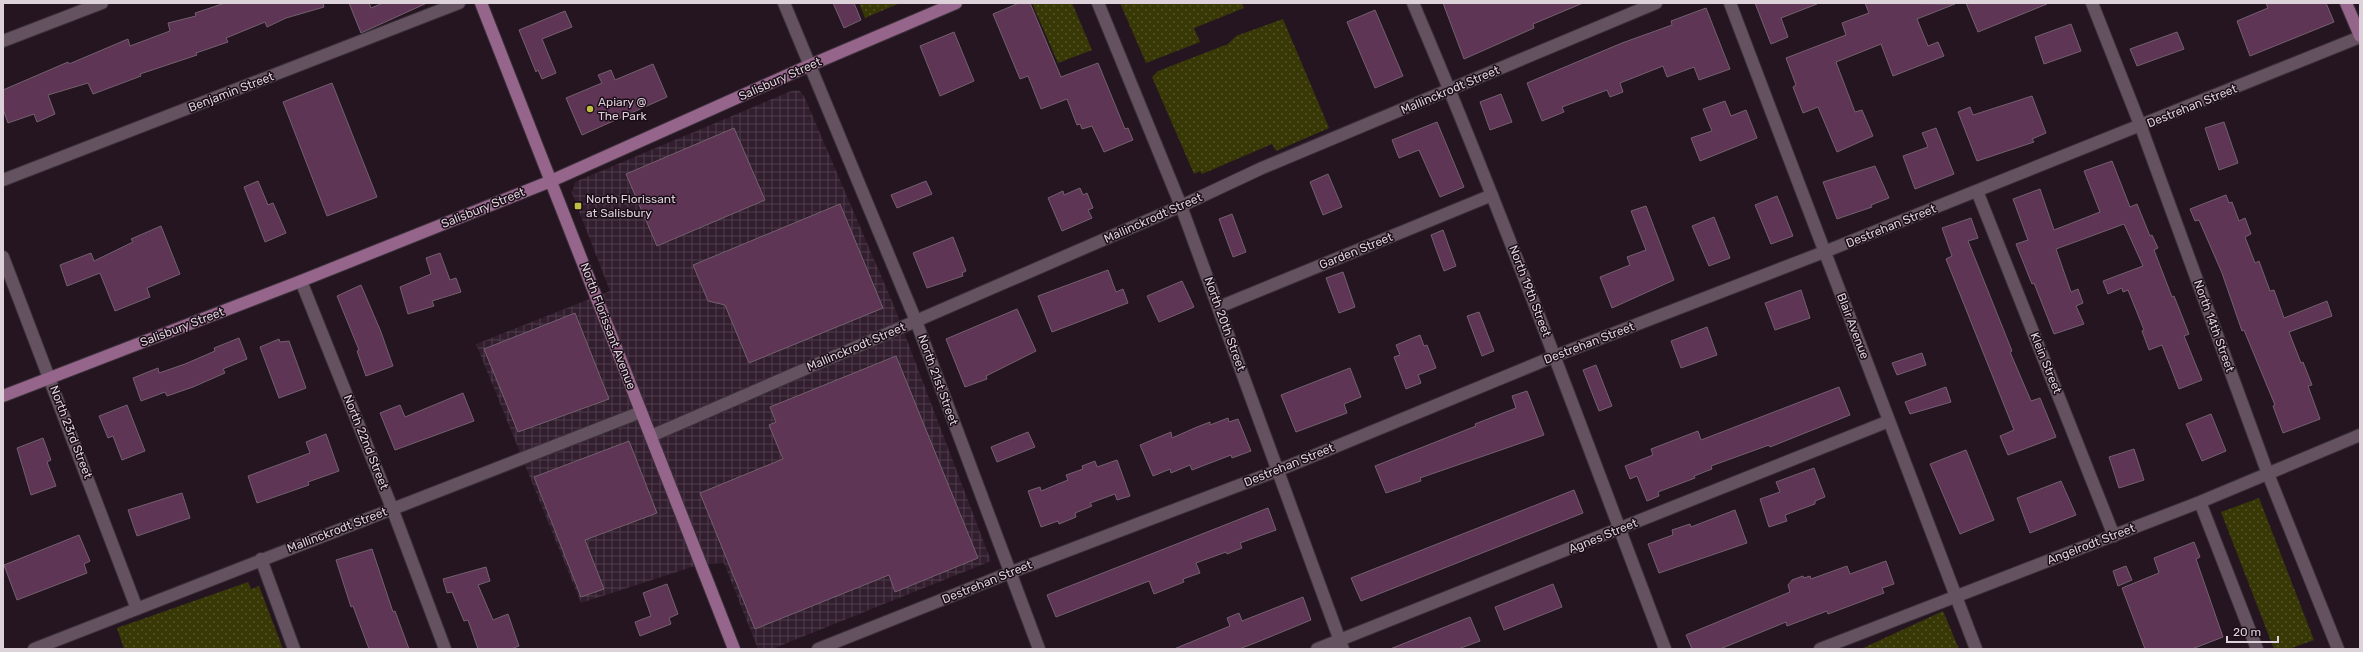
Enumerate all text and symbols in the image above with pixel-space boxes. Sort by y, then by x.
street label: Salisbury Street [737,54,824,103]
street label: Mallinckrodt Street [1399,63,1502,117]
street label: Benjamin Street [186,69,276,115]
street label: Destrehan Street [2145,81,2239,130]
place label: Apiary @ The Park [598,95,647,123]
marker: Apiary @ The Park [585,104,595,114]
street label: Salisbury Street [439,185,527,231]
street label: Mallinckrodt Street [1102,190,1204,246]
place label: North Florissant at Salisbury [586,192,676,220]
marker: North Florissant at Salisbury [573,201,583,211]
street label: Destrehan Street [1844,201,1938,250]
street label: Garden Street [1317,230,1395,272]
street label: North 19th Street [1506,243,1554,339]
street label: North Florissant Avenue [577,261,639,392]
street label: North 20th Street [1201,275,1249,373]
street label: North 14th Street [2191,278,2237,374]
street label: Blair Avenue [1834,291,1872,361]
street label: Salisbury Street [138,304,226,349]
street label: Destrehan Street [1542,319,1637,367]
street label: Mallinckrodt Street [805,320,908,374]
street label: Klein Street [2027,330,2065,396]
street label: North 21st Street [915,333,961,427]
street label: North 23rd Street [47,384,95,481]
street label: North 22nd Street [341,393,391,492]
street label: Destrehan Street [1242,440,1336,489]
street label: Mallinckrodt Street [285,504,389,555]
street label: Agnes Street [1567,516,1640,556]
street label: Angelrodt Street [2045,521,2137,567]
street label: Destrehan Street [940,557,1034,606]
scale bar [2227,618,2278,644]
text: 20 m [2233,625,2261,639]

